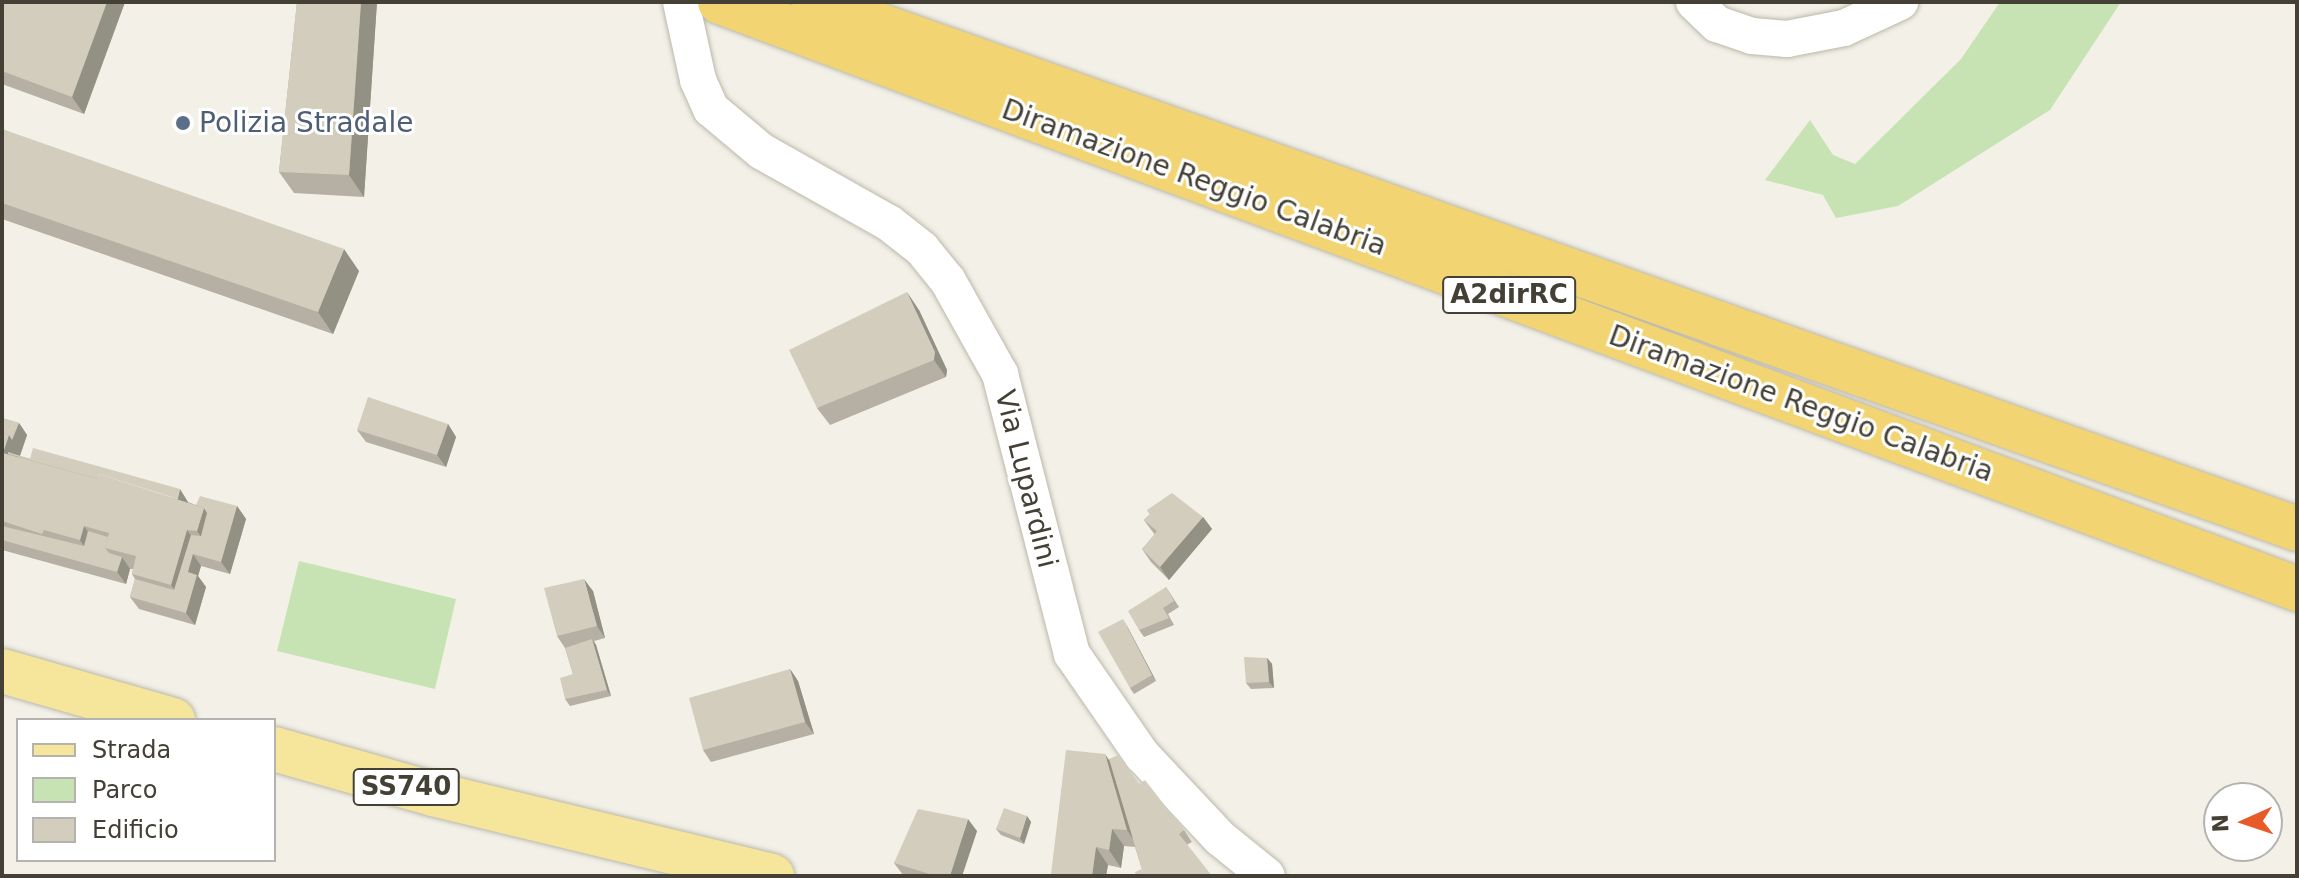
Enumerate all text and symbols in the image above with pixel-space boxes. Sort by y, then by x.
street label: Diramazione Reggio Calabria [997,93,1391,263]
place label: Polizia Stradale [199,106,413,140]
marker: Polizia Stradale [174,114,192,132]
road number: A2dirRC [1441,273,1577,317]
street label: Diramazione Reggio Calabria [1604,319,1998,489]
street label: Via Lupardini [988,387,1064,571]
legend [16,718,276,862]
text: Strada [92,736,171,764]
road number: SS740 [352,765,460,809]
text: Parco [92,776,157,804]
north arrow [2203,782,2283,862]
text: N [2208,813,2233,833]
text: Edificio [92,816,179,844]

